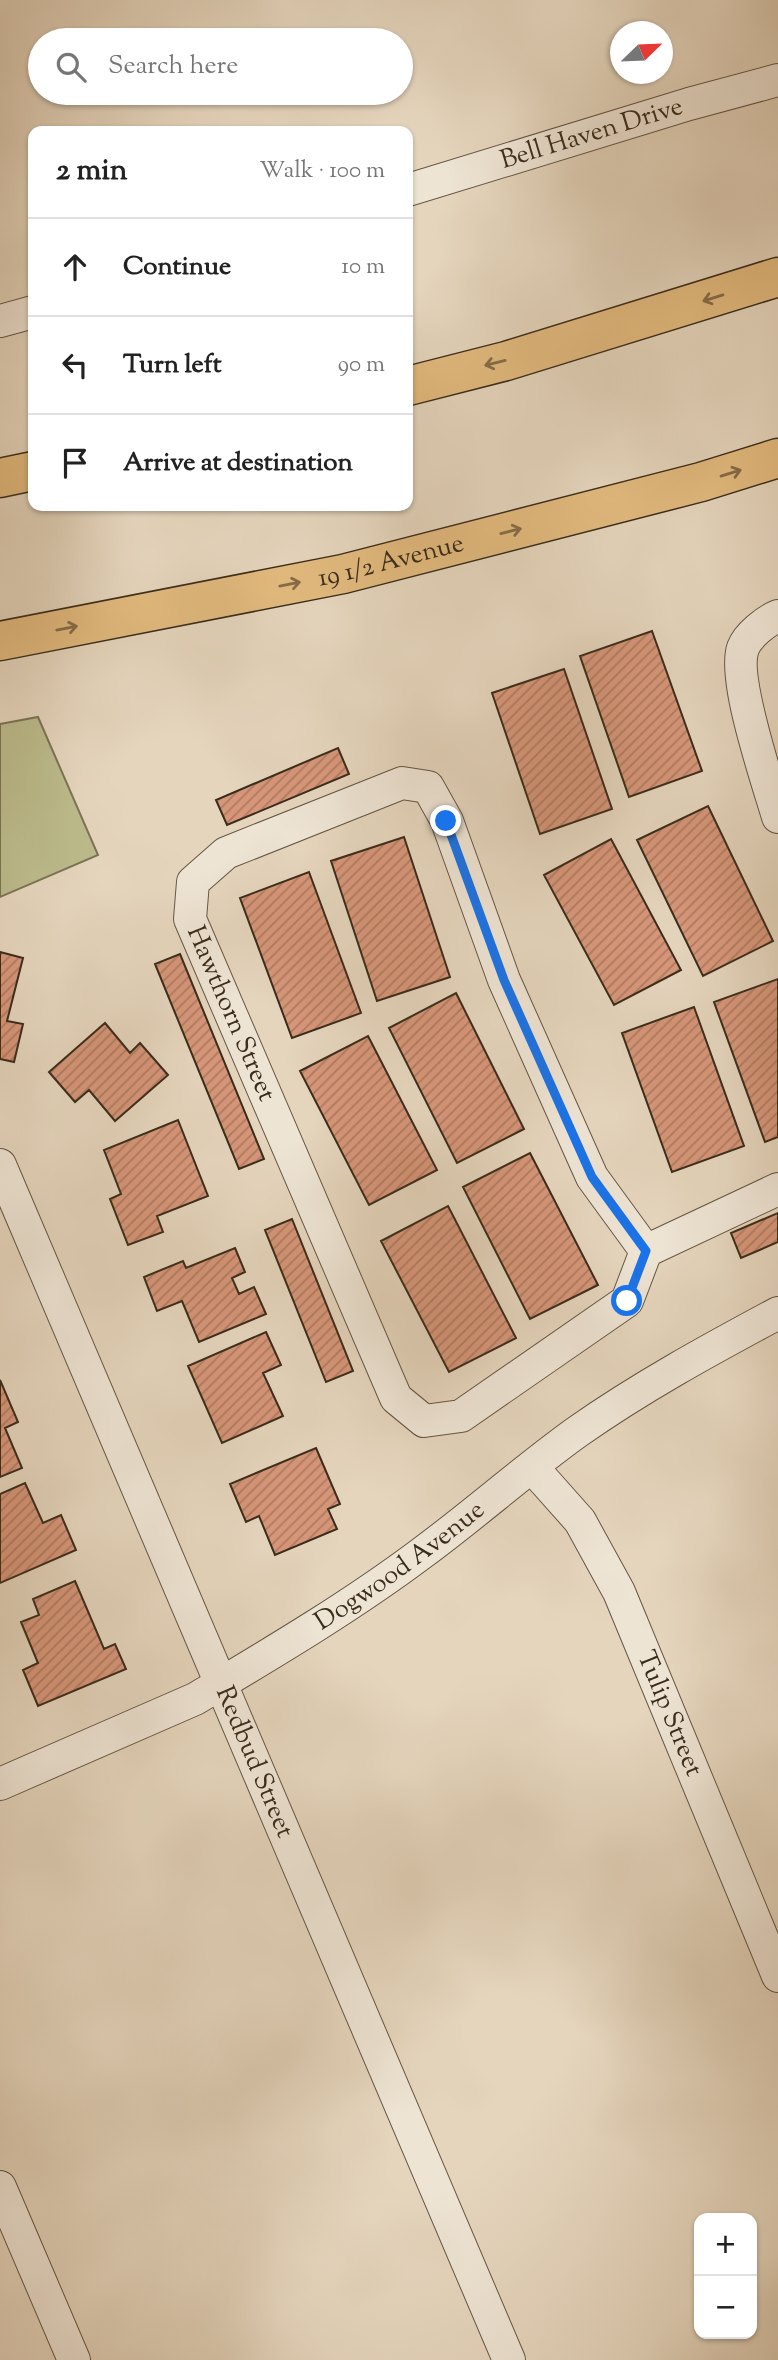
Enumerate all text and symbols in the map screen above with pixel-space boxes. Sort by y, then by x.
north arrow [610,21,673,84]
search box [28,28,413,105]
icon: search [52,48,90,86]
text: Search here [108,48,238,85]
street label: Bell Haven Drive [496,88,687,179]
text: 2 min [56,150,128,193]
text: Walk · 100 m [260,155,385,188]
icon: ahead [56,248,94,286]
text: Continue [123,249,231,286]
text: 10 m [341,251,385,284]
one-way arrow [702,292,724,305]
icon: left [56,346,94,384]
text: Turn left [123,347,222,384]
text: 90 m [338,349,385,382]
one-way arrow [484,357,507,370]
icon: arrive [56,444,94,482]
text: Arrive at destination [123,445,353,482]
one-way arrow [720,465,742,478]
one-way arrow [500,523,522,536]
street label: 19 1/2 Avenue [315,525,468,597]
one-way arrow [278,577,301,591]
one-way arrow [55,621,78,634]
route end [430,805,461,836]
street label: Hawthorn Street [177,920,285,1107]
route start [611,1285,642,1316]
street label: Dogwood Avenue [308,1492,493,1640]
street label: Tulip Street [627,1645,712,1782]
street label: Redbud Street [206,1681,303,1844]
map controls [694,2213,757,2339]
button: + [694,2213,757,2276]
button: − [694,2276,757,2339]

